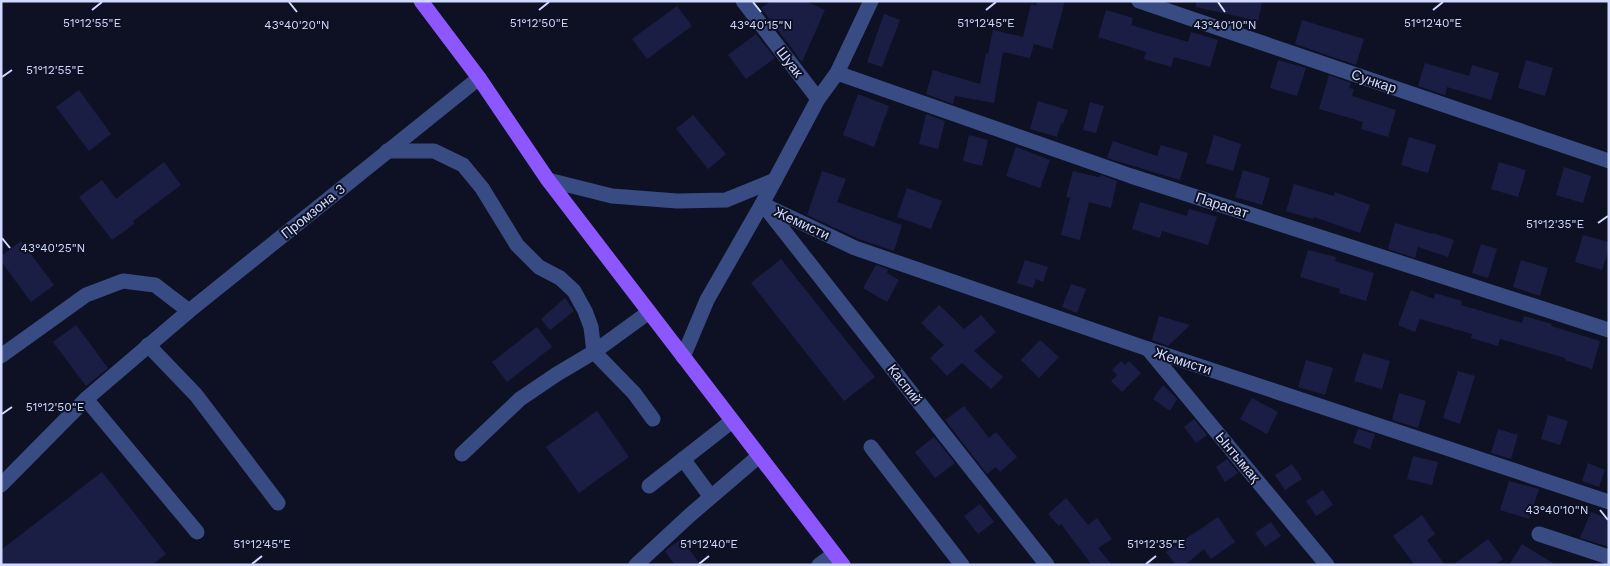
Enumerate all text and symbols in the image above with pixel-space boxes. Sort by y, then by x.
text: 51°12'55"E [63,16,121,30]
text: 51°12'50"E [510,16,569,30]
text: 51°12'45"E [957,16,1015,30]
text: 51°12'40"E [1404,16,1462,30]
text: 43°40'20"N [264,18,330,32]
text: 43°40'15"N [730,18,792,32]
text: 43°40'10"N [1194,18,1256,32]
street label: Шуак [773,44,807,81]
text: 51°12'55"E [26,63,84,77]
street label: Сункар [1349,66,1399,96]
street label: Промзона 3 [278,180,348,242]
street label: Парасат [1194,189,1251,221]
street label: Жемисти [772,203,832,243]
text: 51°12'35"E [1526,217,1584,231]
text: 43°40'25"N [21,241,85,255]
street label: Жемисти [1152,344,1214,378]
street label: Каспий [884,361,926,407]
text: 51°12'50"E [26,400,85,414]
street label: Ынтымақ [1213,429,1264,486]
text: 43°40'10"N [1526,503,1588,517]
text: 51°12'45"E [233,537,291,551]
text: 51°12'40"E [680,537,738,551]
text: 51°12'35"E [1127,537,1185,551]

